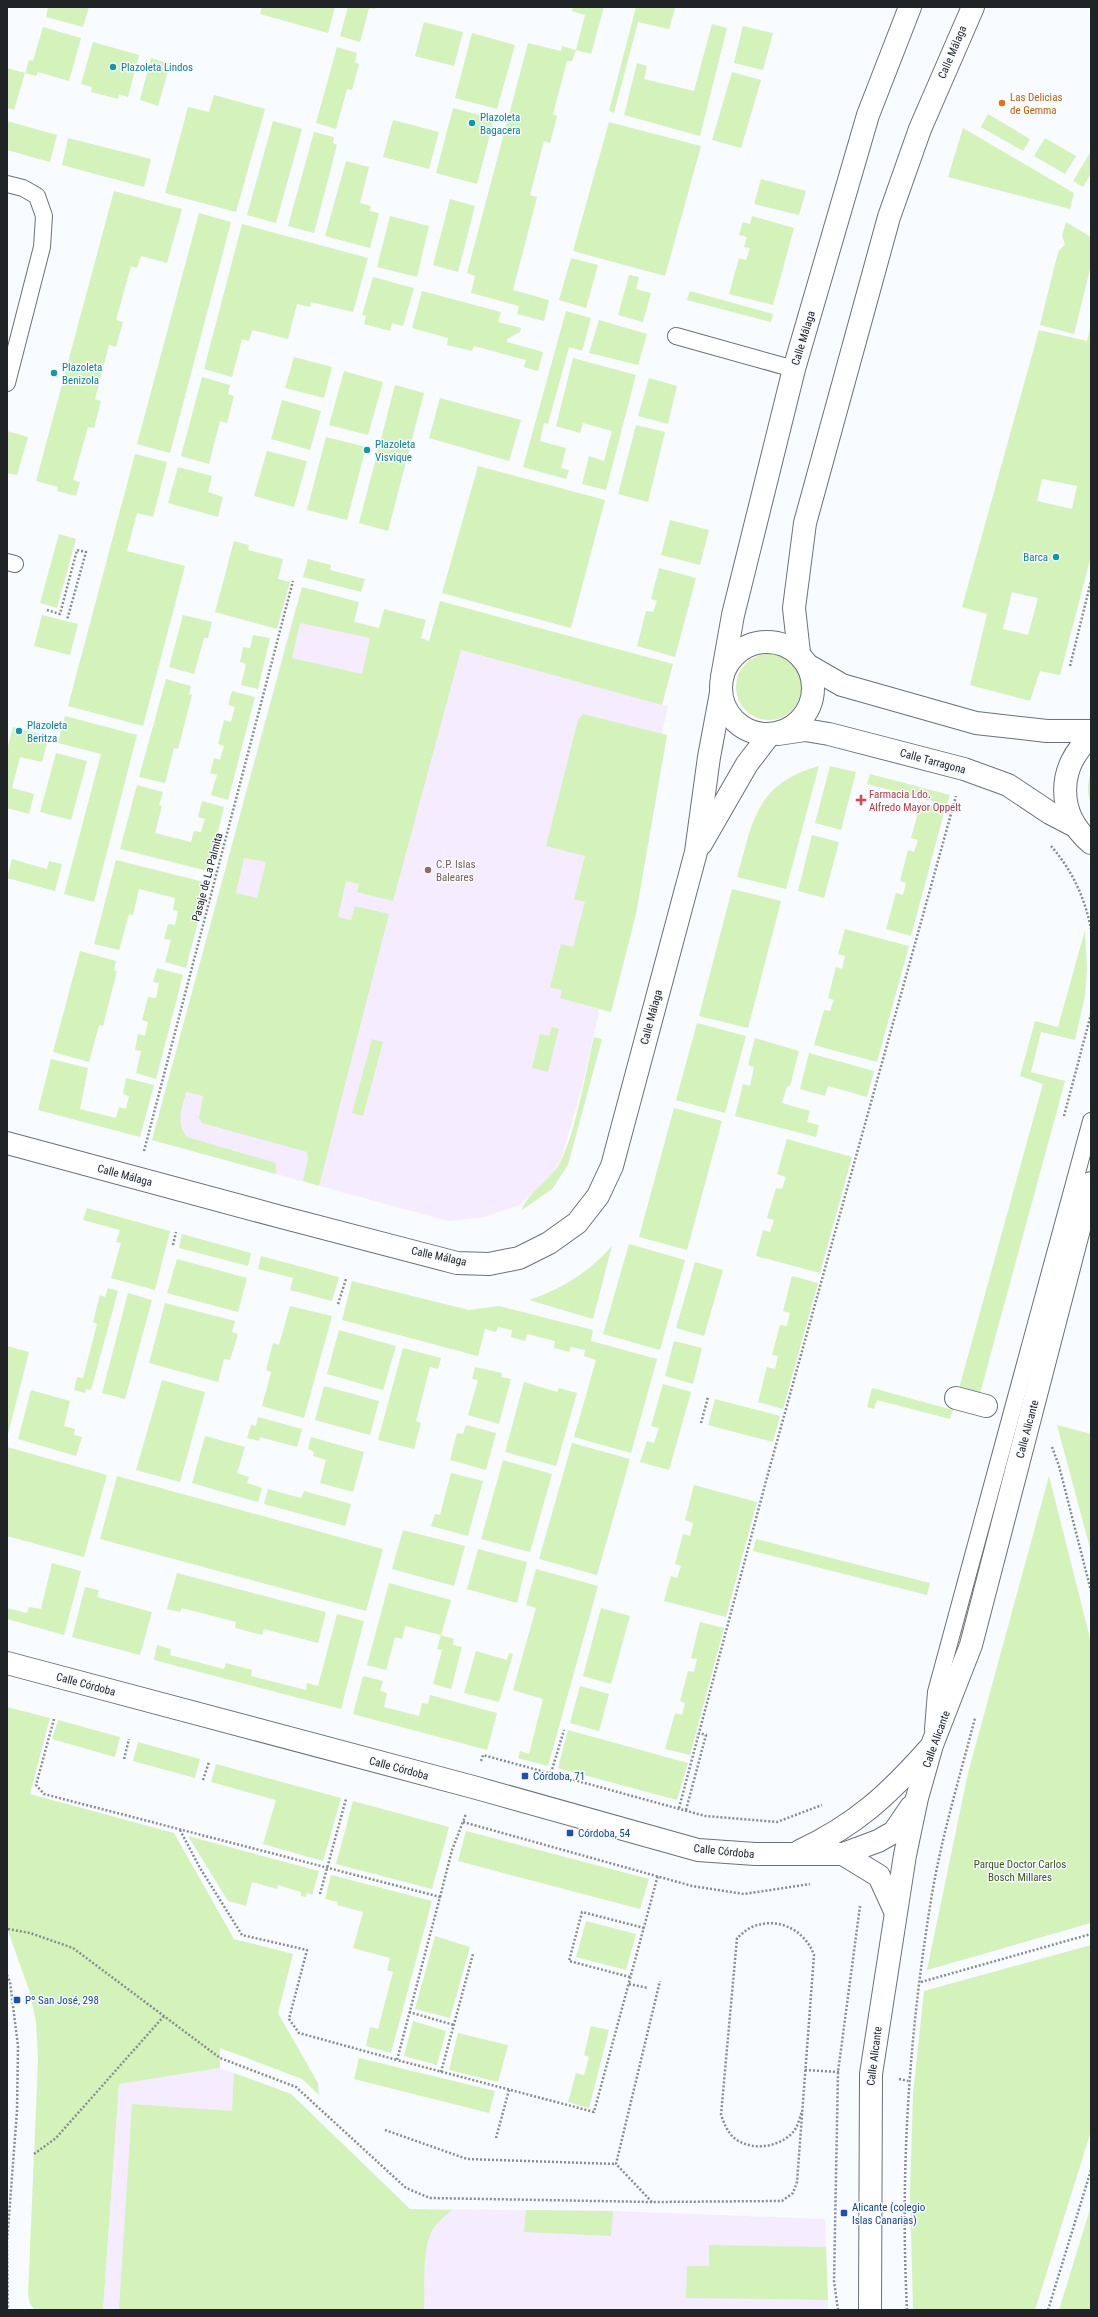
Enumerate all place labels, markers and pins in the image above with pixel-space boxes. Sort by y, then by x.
place label: Plazoleta Lindos [121,61,193,74]
marker: Plazoleta Lindos [108,62,118,72]
place label: Las Delicias de Gemma [1010,91,1062,117]
marker: Las Delicias de Gemma [997,98,1007,108]
place label: Plazoleta Bagacera [480,111,521,137]
marker: Plazoleta Bagacera [467,118,477,128]
place label: Plazoleta Benizola [62,361,102,387]
marker: Plazoleta Benizola [49,368,59,378]
place label: Plazoleta Visvique [375,438,415,464]
marker: Plazoleta Visvique [362,445,372,455]
place label: Barca [1023,551,1048,564]
marker: Barca [1051,552,1061,562]
place label: Plazoleta Beritza [27,719,67,745]
marker: Plazoleta Beritza [14,726,24,736]
place label: Farmacia Ldo. Alfredo Mayor Oppelt [869,788,961,814]
marker: Farmacia Ldo. Alfredo Mayor Oppelt [856,795,866,805]
place label: C.P. Islas Baleares [436,858,476,884]
marker: C.P. Islas Baleares [423,865,433,875]
place label: Córdoba, 71 [533,1770,585,1783]
marker: Córdoba, 71 [520,1771,530,1781]
place label: Córdoba, 54 [578,1827,631,1840]
marker: Córdoba, 54 [565,1828,575,1838]
place label: Pº San José, 298 [25,1994,99,2007]
marker: Pº San José, 298 [12,1995,22,2005]
place label: Alicante (colegio Islas Canarias) [852,2201,926,2227]
marker: Alicante (colegio Islas Canarias) [839,2208,849,2218]

